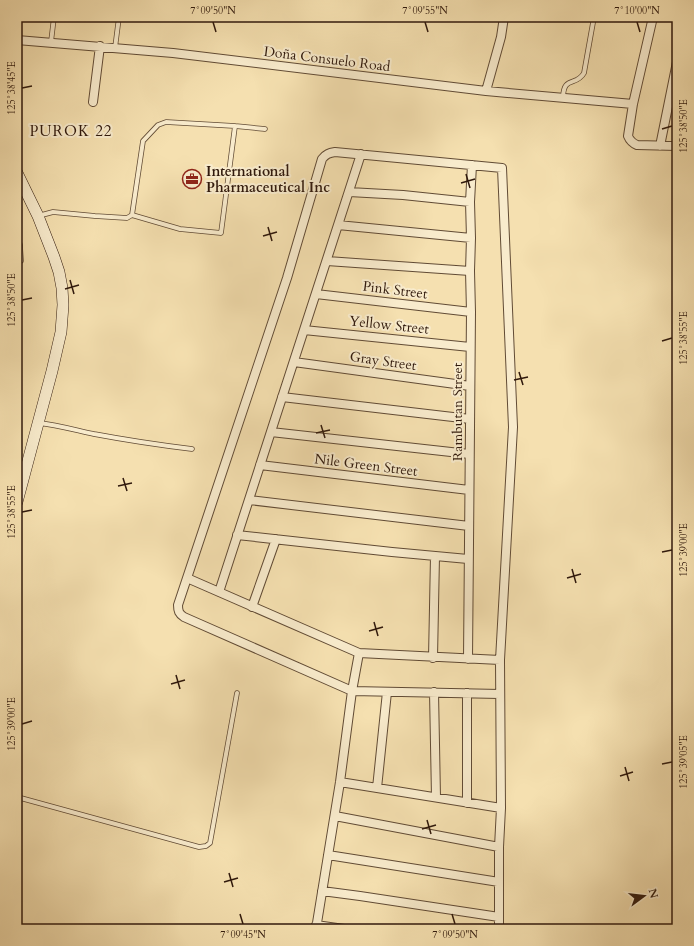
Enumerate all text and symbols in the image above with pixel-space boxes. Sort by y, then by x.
text: 7°09'50"N [190,4,236,18]
text: 7°09'55"N [402,4,448,18]
text: 7°10'00"N [614,4,660,18]
street label: Doña Consuelo Road [263,42,392,76]
text: 125°38'45"E [5,61,19,115]
text: 125°38'50"E [677,99,691,153]
district label: PUROK 22 [29,121,113,141]
place label: International Pharmaceutical Inc [206,162,330,197]
office icon: International Pharmaceutical Inc [181,168,203,190]
text: 125°38'50"E [5,273,19,327]
street label: Pink Street [362,277,429,303]
street label: Yellow Street [348,311,430,339]
text: 125°38'55"E [677,311,691,365]
street label: Gray Street [348,347,418,375]
street label: Rambutan Street [448,362,467,461]
street label: Nile Green Street [313,449,419,481]
text: 125°38'55"E [5,485,19,539]
text: 125°39'00"E [677,523,691,577]
text: 125°39'00"E [5,697,19,751]
text: 125°39'05"E [677,735,691,789]
north arrow [624,876,664,916]
text: N [645,887,662,901]
text: 7°09'45"N [220,928,266,942]
text: 7°09'50"N [432,928,478,942]

